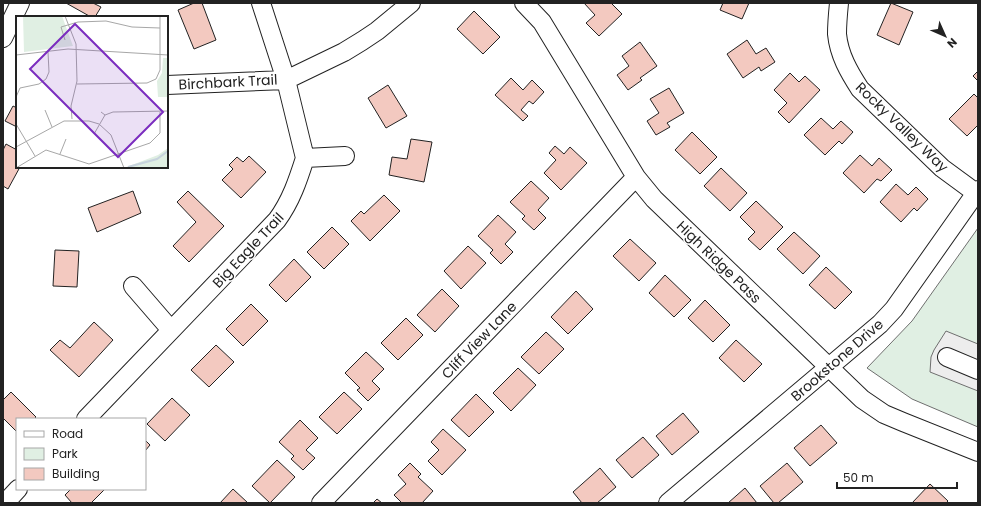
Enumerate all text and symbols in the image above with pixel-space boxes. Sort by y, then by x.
inset map [16,16,168,168]
north arrow [925,16,965,56]
text: N [943,34,961,52]
street label: Birchbark Trail [178,69,278,95]
street label: Rocky Valley Way [851,77,953,177]
street label: Big Eagle Trail [208,208,288,292]
street label: High Ridge Pass [672,216,766,308]
street label: Cliff View Lane [437,297,521,383]
street label: Brookstone Drive [786,314,888,406]
legend [16,418,146,490]
text: Road [52,425,83,442]
text: Park [52,445,79,462]
scale bar [837,464,957,490]
text: Building [52,465,100,482]
text: 50 m [843,469,874,486]

